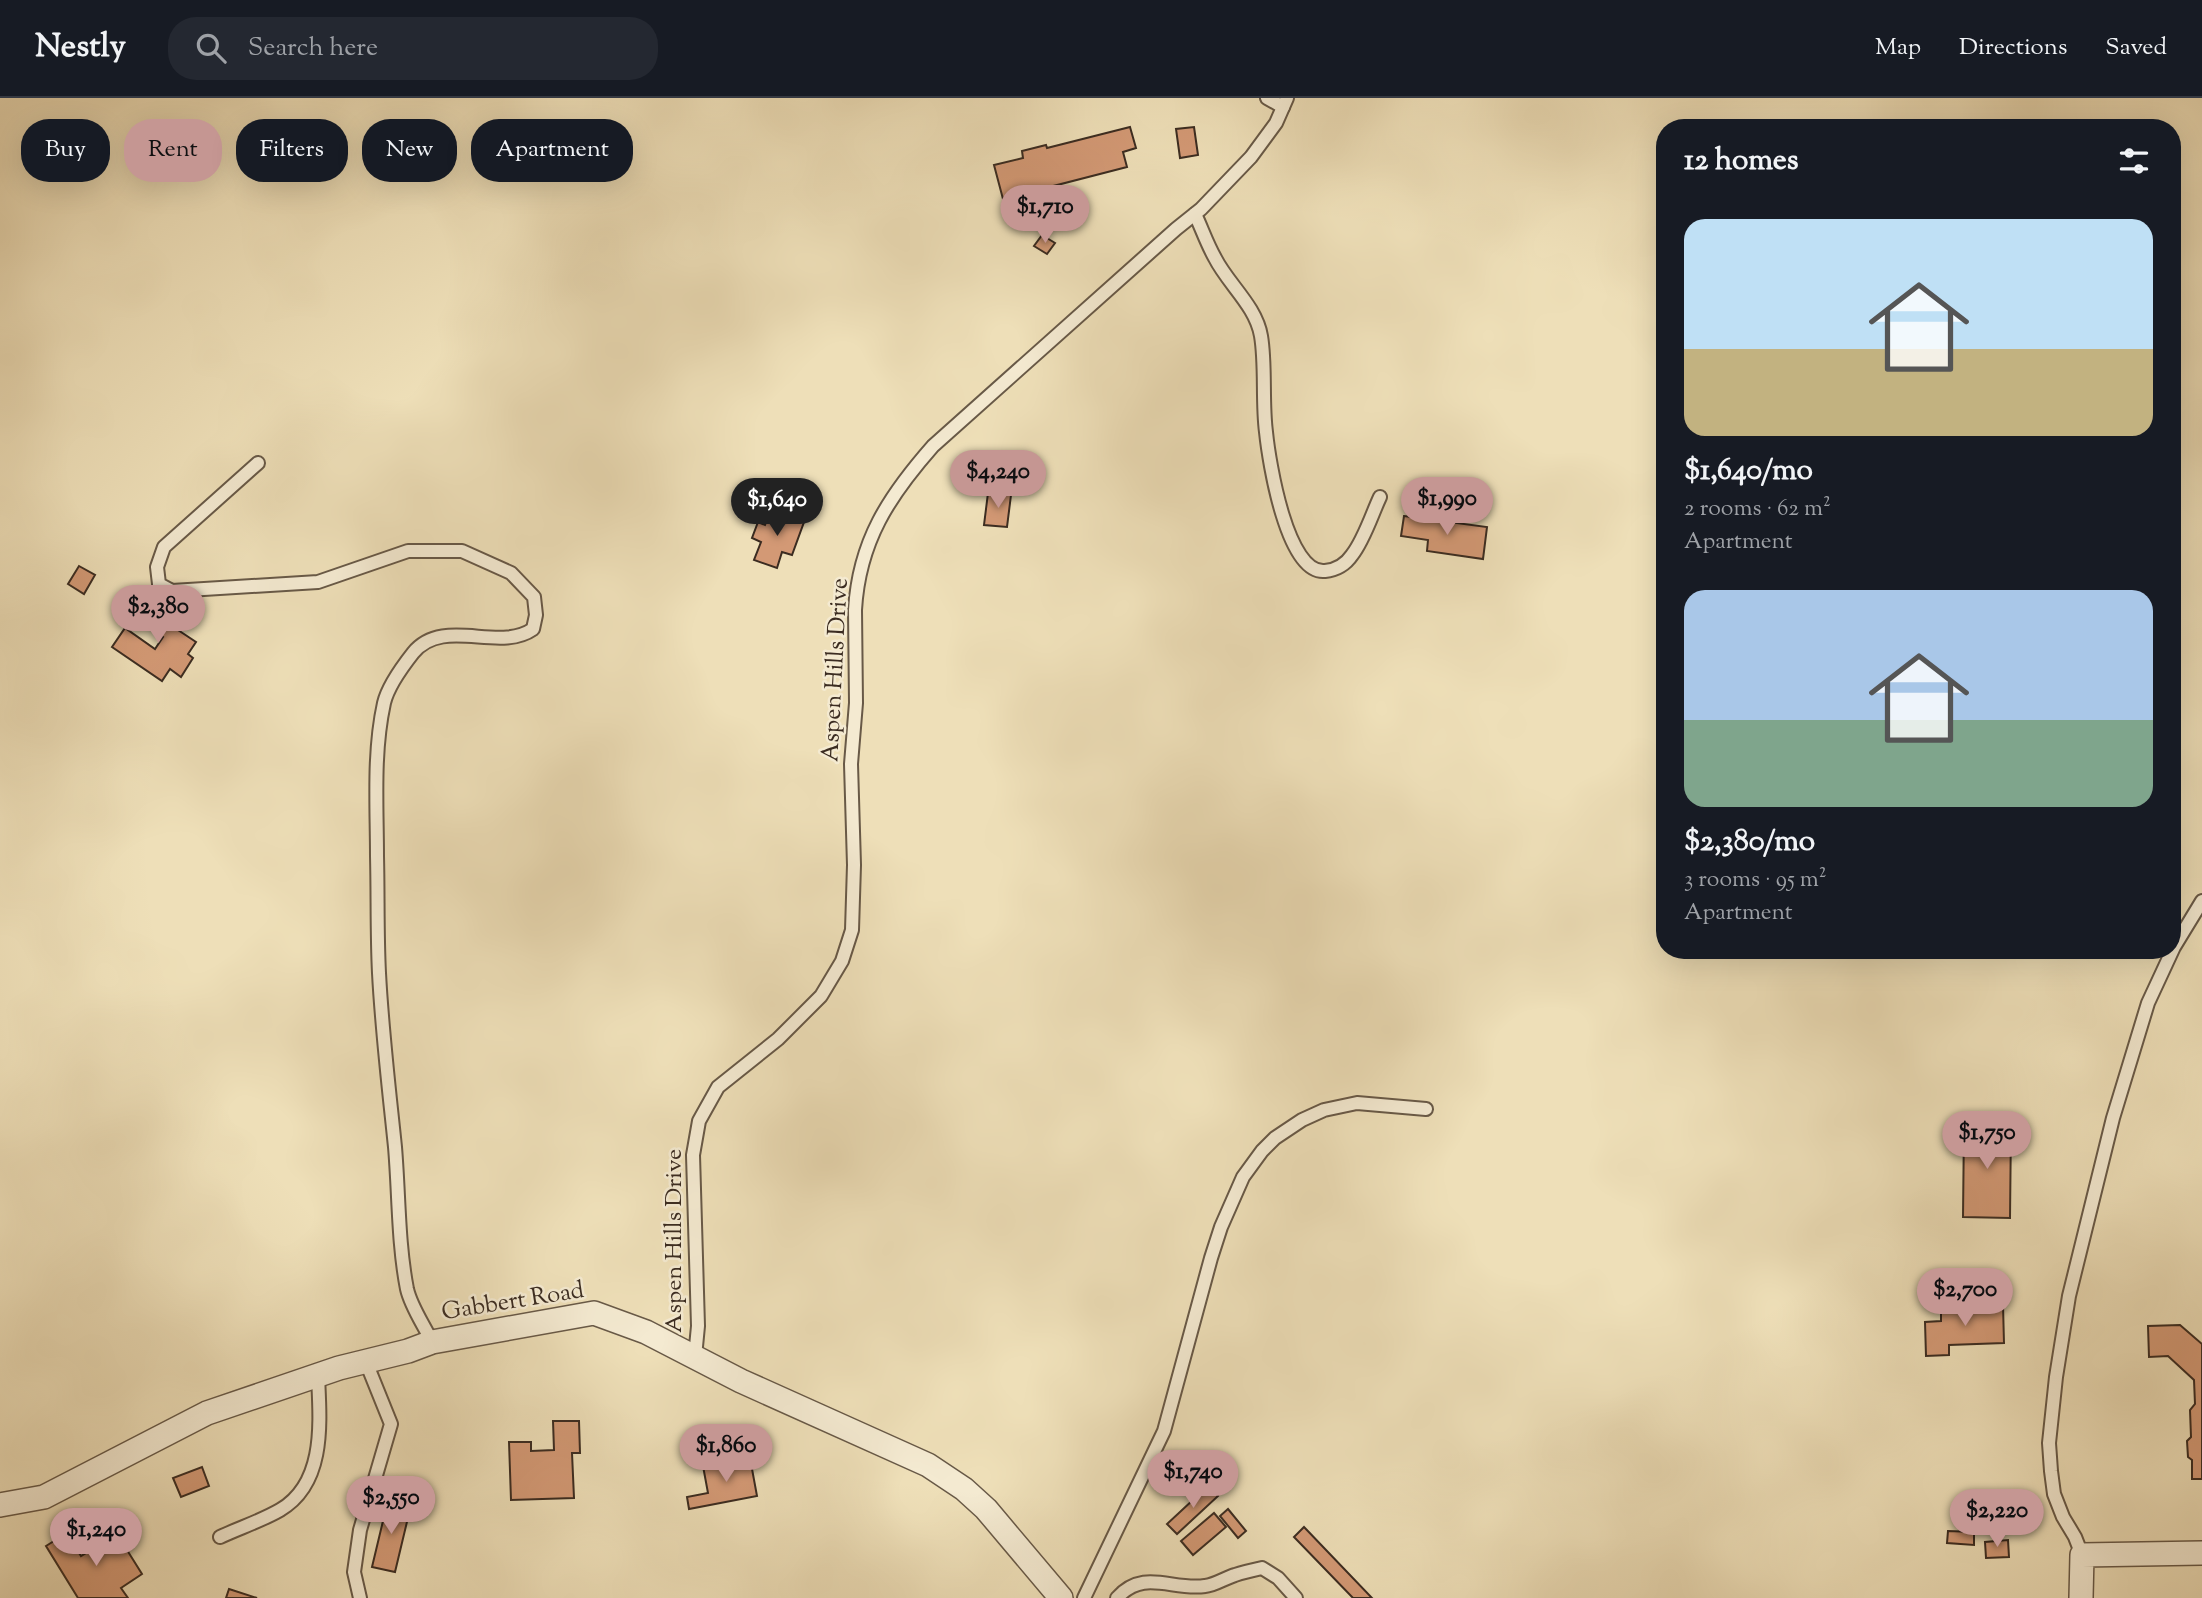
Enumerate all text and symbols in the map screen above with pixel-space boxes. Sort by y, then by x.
search box [168,17,658,80]
text: Nestly [35,24,126,72]
icon: search [192,29,230,67]
text: Search here [248,30,378,67]
text: Map [1875,31,1921,65]
text: Directions [1959,31,2067,65]
text: Saved [2105,31,2167,65]
chip: Buy [21,119,110,182]
chip: Rent [124,119,222,182]
chip: Filters [236,119,348,182]
chip: New [362,119,457,182]
chip: Apartment [471,119,633,182]
text: 12 homes [1684,140,1799,183]
icon: filters [2115,142,2153,180]
pin: $1,710 [988,186,1102,245]
text: $1,710 [1016,191,1074,224]
icon: home [1856,264,1982,390]
pin: $4,240 [941,450,1055,510]
text: $1,640/mo [1684,450,1813,493]
text: $4,240 [966,456,1030,489]
pin: $1,640 [720,478,834,538]
pin: $1,990 [1390,478,1504,537]
text: $1,990 [1417,483,1477,516]
text: $1,640 [747,484,807,517]
text: 2 rooms · 62 m² [1684,493,1831,526]
text: Apartment [1684,526,1793,559]
street label: Aspen Hills Drive [814,577,858,763]
pin: $2,380 [101,586,215,645]
text: $2,380 [127,591,189,624]
icon: home [1856,635,1982,761]
text: $2,380/mo [1684,821,1815,864]
text: 3 rooms · 95 m² [1684,864,1827,897]
text: Apartment [1684,897,1793,930]
pin: $1,750 [1930,1112,2044,1171]
text: $1,750 [1958,1117,2016,1150]
street label: Aspen Hills Drive [658,1149,692,1333]
pin: $2,700 [1908,1268,2022,1328]
street label: Gabbert Road [439,1274,587,1330]
text: $2,700 [1933,1274,1997,1307]
pin: $1,860 [669,1424,783,1484]
text: $1,860 [696,1430,756,1463]
pin: $1,740 [1136,1450,1250,1510]
text: $1,740 [1163,1456,1223,1489]
pin: $2,550 [334,1476,448,1536]
text: $2,550 [362,1482,420,1515]
pin: $2,220 [1940,1490,2054,1549]
text: $2,220 [1966,1495,2028,1528]
pin: $1,240 [39,1508,153,1568]
text: $1,240 [66,1514,126,1547]

